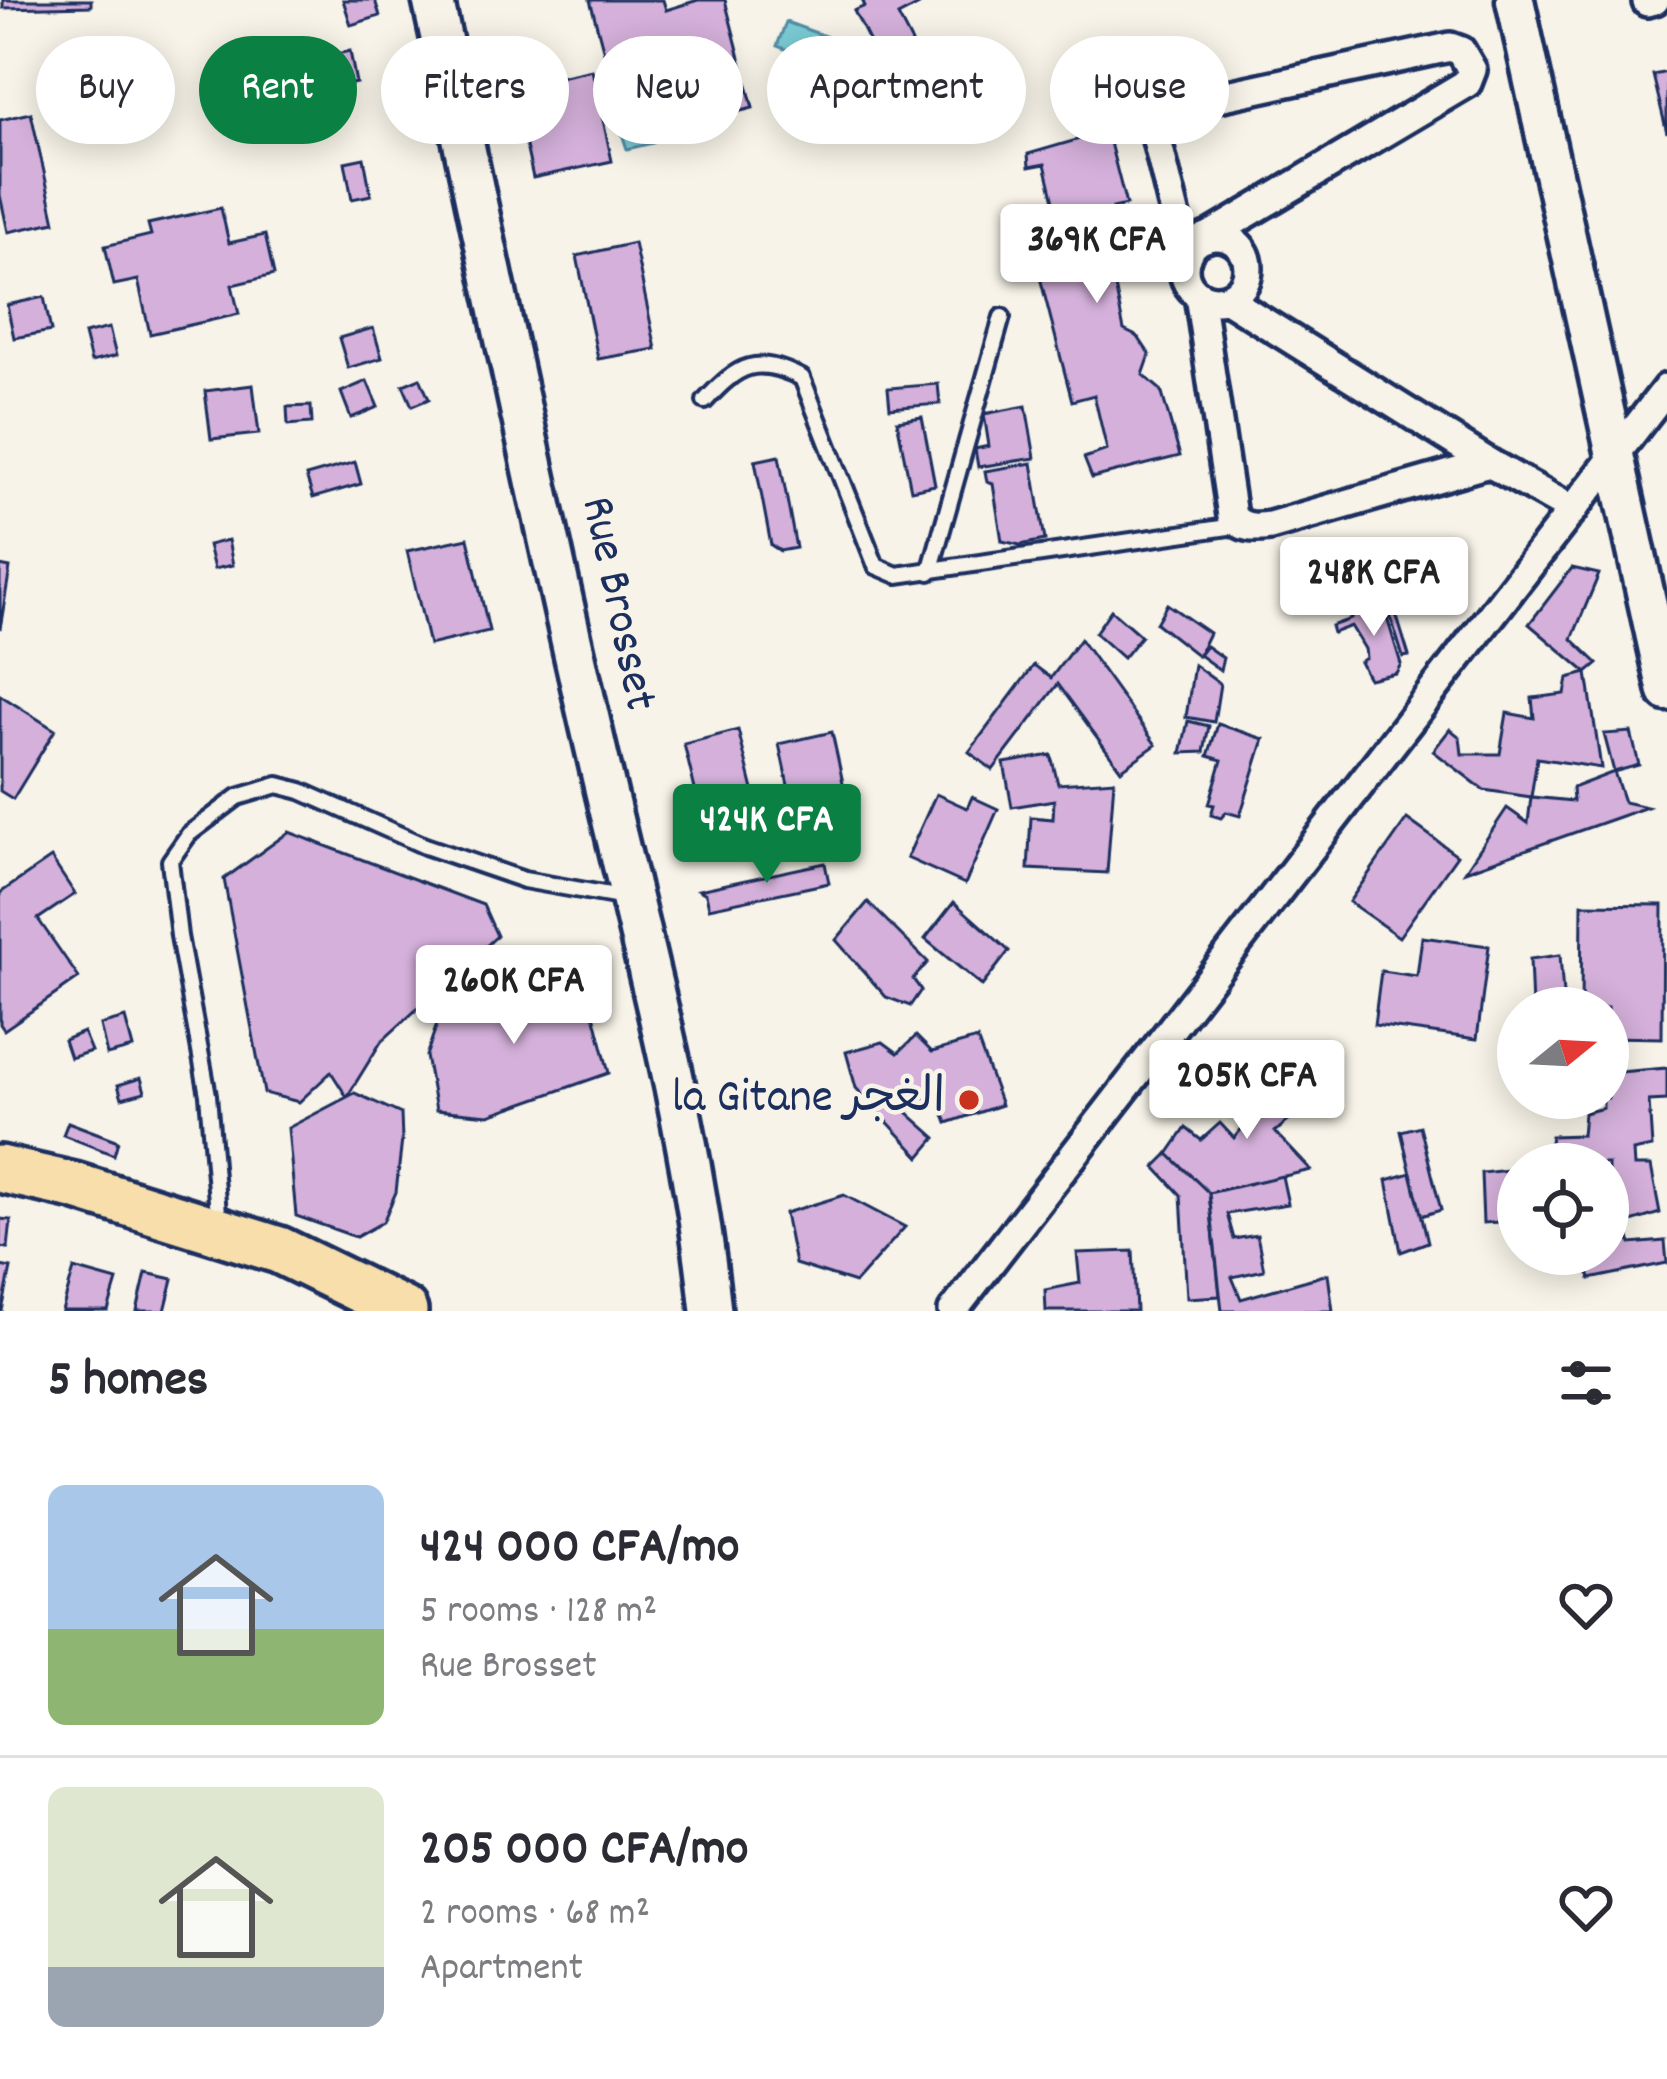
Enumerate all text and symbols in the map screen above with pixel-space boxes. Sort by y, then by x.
chip: Buy [36,36,175,144]
chip: Rent [199,36,357,144]
chip: Filters [381,36,569,144]
chip: New [593,36,743,144]
chip: Apartment [767,36,1026,144]
chip: House [1050,36,1229,144]
pin: 369K CFA [973,204,1221,306]
text: 369K CFA [1027,215,1167,270]
street label: Rue Brosset [560,491,672,717]
pin: 248K CFA [1250,537,1498,639]
text: 248K CFA [1307,548,1441,603]
pin: 424K CFA [643,784,891,886]
text: 424K CFA [700,795,834,850]
pin: 260K CFA [390,945,638,1047]
text: 260K CFA [443,956,585,1011]
north arrow [1497,987,1629,1119]
map controls [1497,987,1629,1275]
pin: 205K CFA [1123,1040,1371,1142]
text: 205K CFA [1176,1051,1318,1106]
place label: la Gitane الغجر [671,1066,945,1135]
marker: la Gitane الغجر [956,1087,982,1113]
button: locate [1497,1143,1629,1275]
text: 5 homes [48,1347,208,1419]
icon: filters [1553,1350,1619,1416]
text: 424 000 CFA/mo [420,1514,739,1586]
icon: home [144,1533,288,1677]
icon: heart [1553,1572,1619,1638]
text: 5 rooms · 128 m² [420,1586,657,1641]
text: Rue Brosset [420,1641,597,1696]
text: 205 000 CFA/mo [420,1816,749,1888]
icon: home [144,1835,288,1979]
icon: heart [1553,1874,1619,1940]
text: 2 rooms · 68 m² [420,1888,650,1943]
text: Apartment [420,1943,583,1998]

